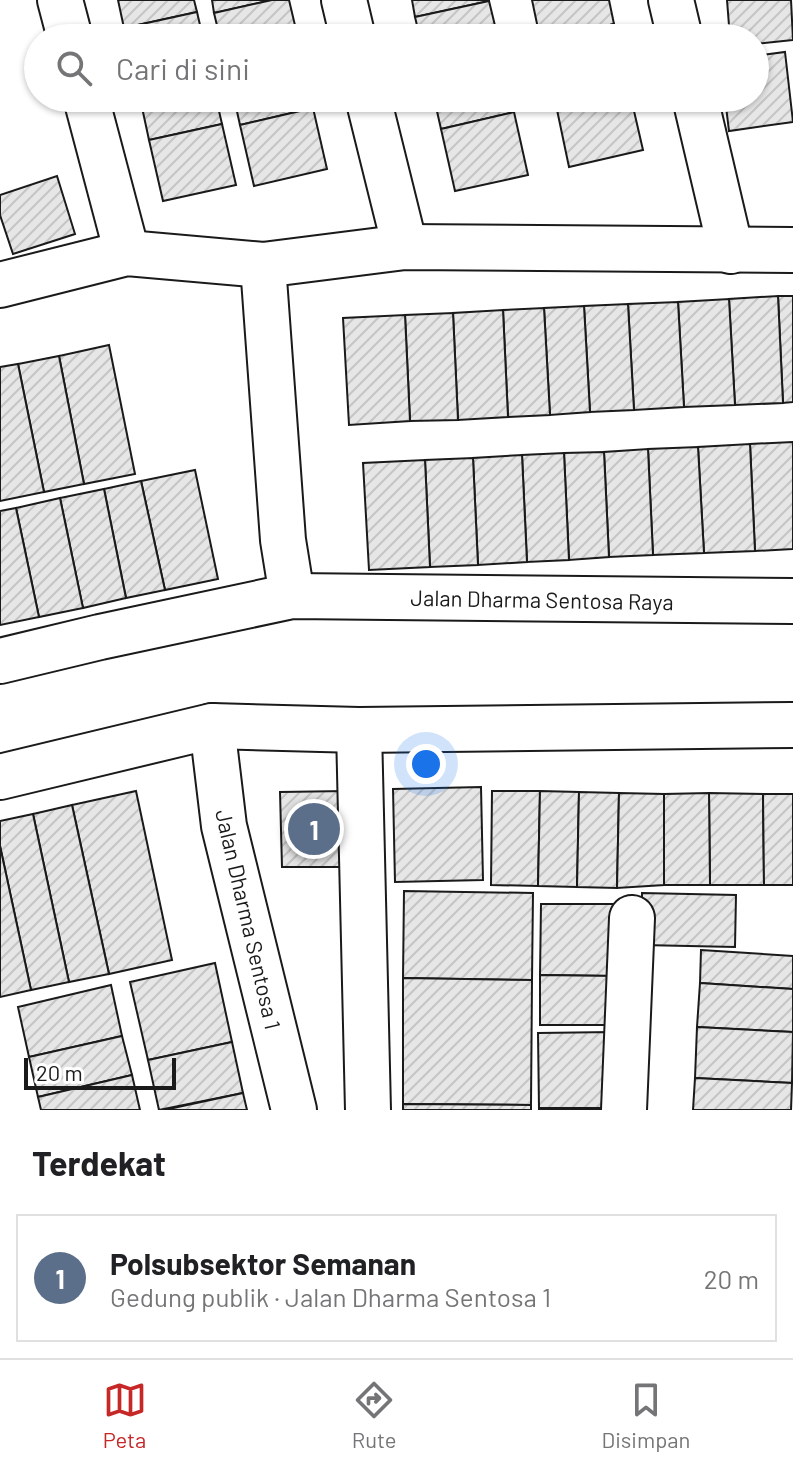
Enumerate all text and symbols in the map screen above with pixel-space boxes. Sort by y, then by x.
search box [24,24,769,112]
icon: search [52,46,96,90]
text: Cari di sini [116,50,250,86]
street label: Jalan Dharma Sentosa Raya [410,584,674,614]
your location [406,744,446,784]
pin: 1 [288,799,340,859]
street label: Jalan Dharma Sentosa 1 [211,806,287,1032]
scale bar [24,1054,176,1090]
text: 20 m [36,1059,83,1085]
text: Terdekat [32,1142,166,1183]
text: Polsubsektor Semanan [110,1245,416,1281]
text: 1 [55,1263,65,1294]
text: 20 m [704,1263,759,1294]
text: Gedung publik · Jalan Dharma Sentosa 1 [110,1281,551,1312]
tab: Peta [103,1378,147,1452]
tab: Rute [352,1378,396,1452]
tab: Disimpan [602,1378,690,1452]

